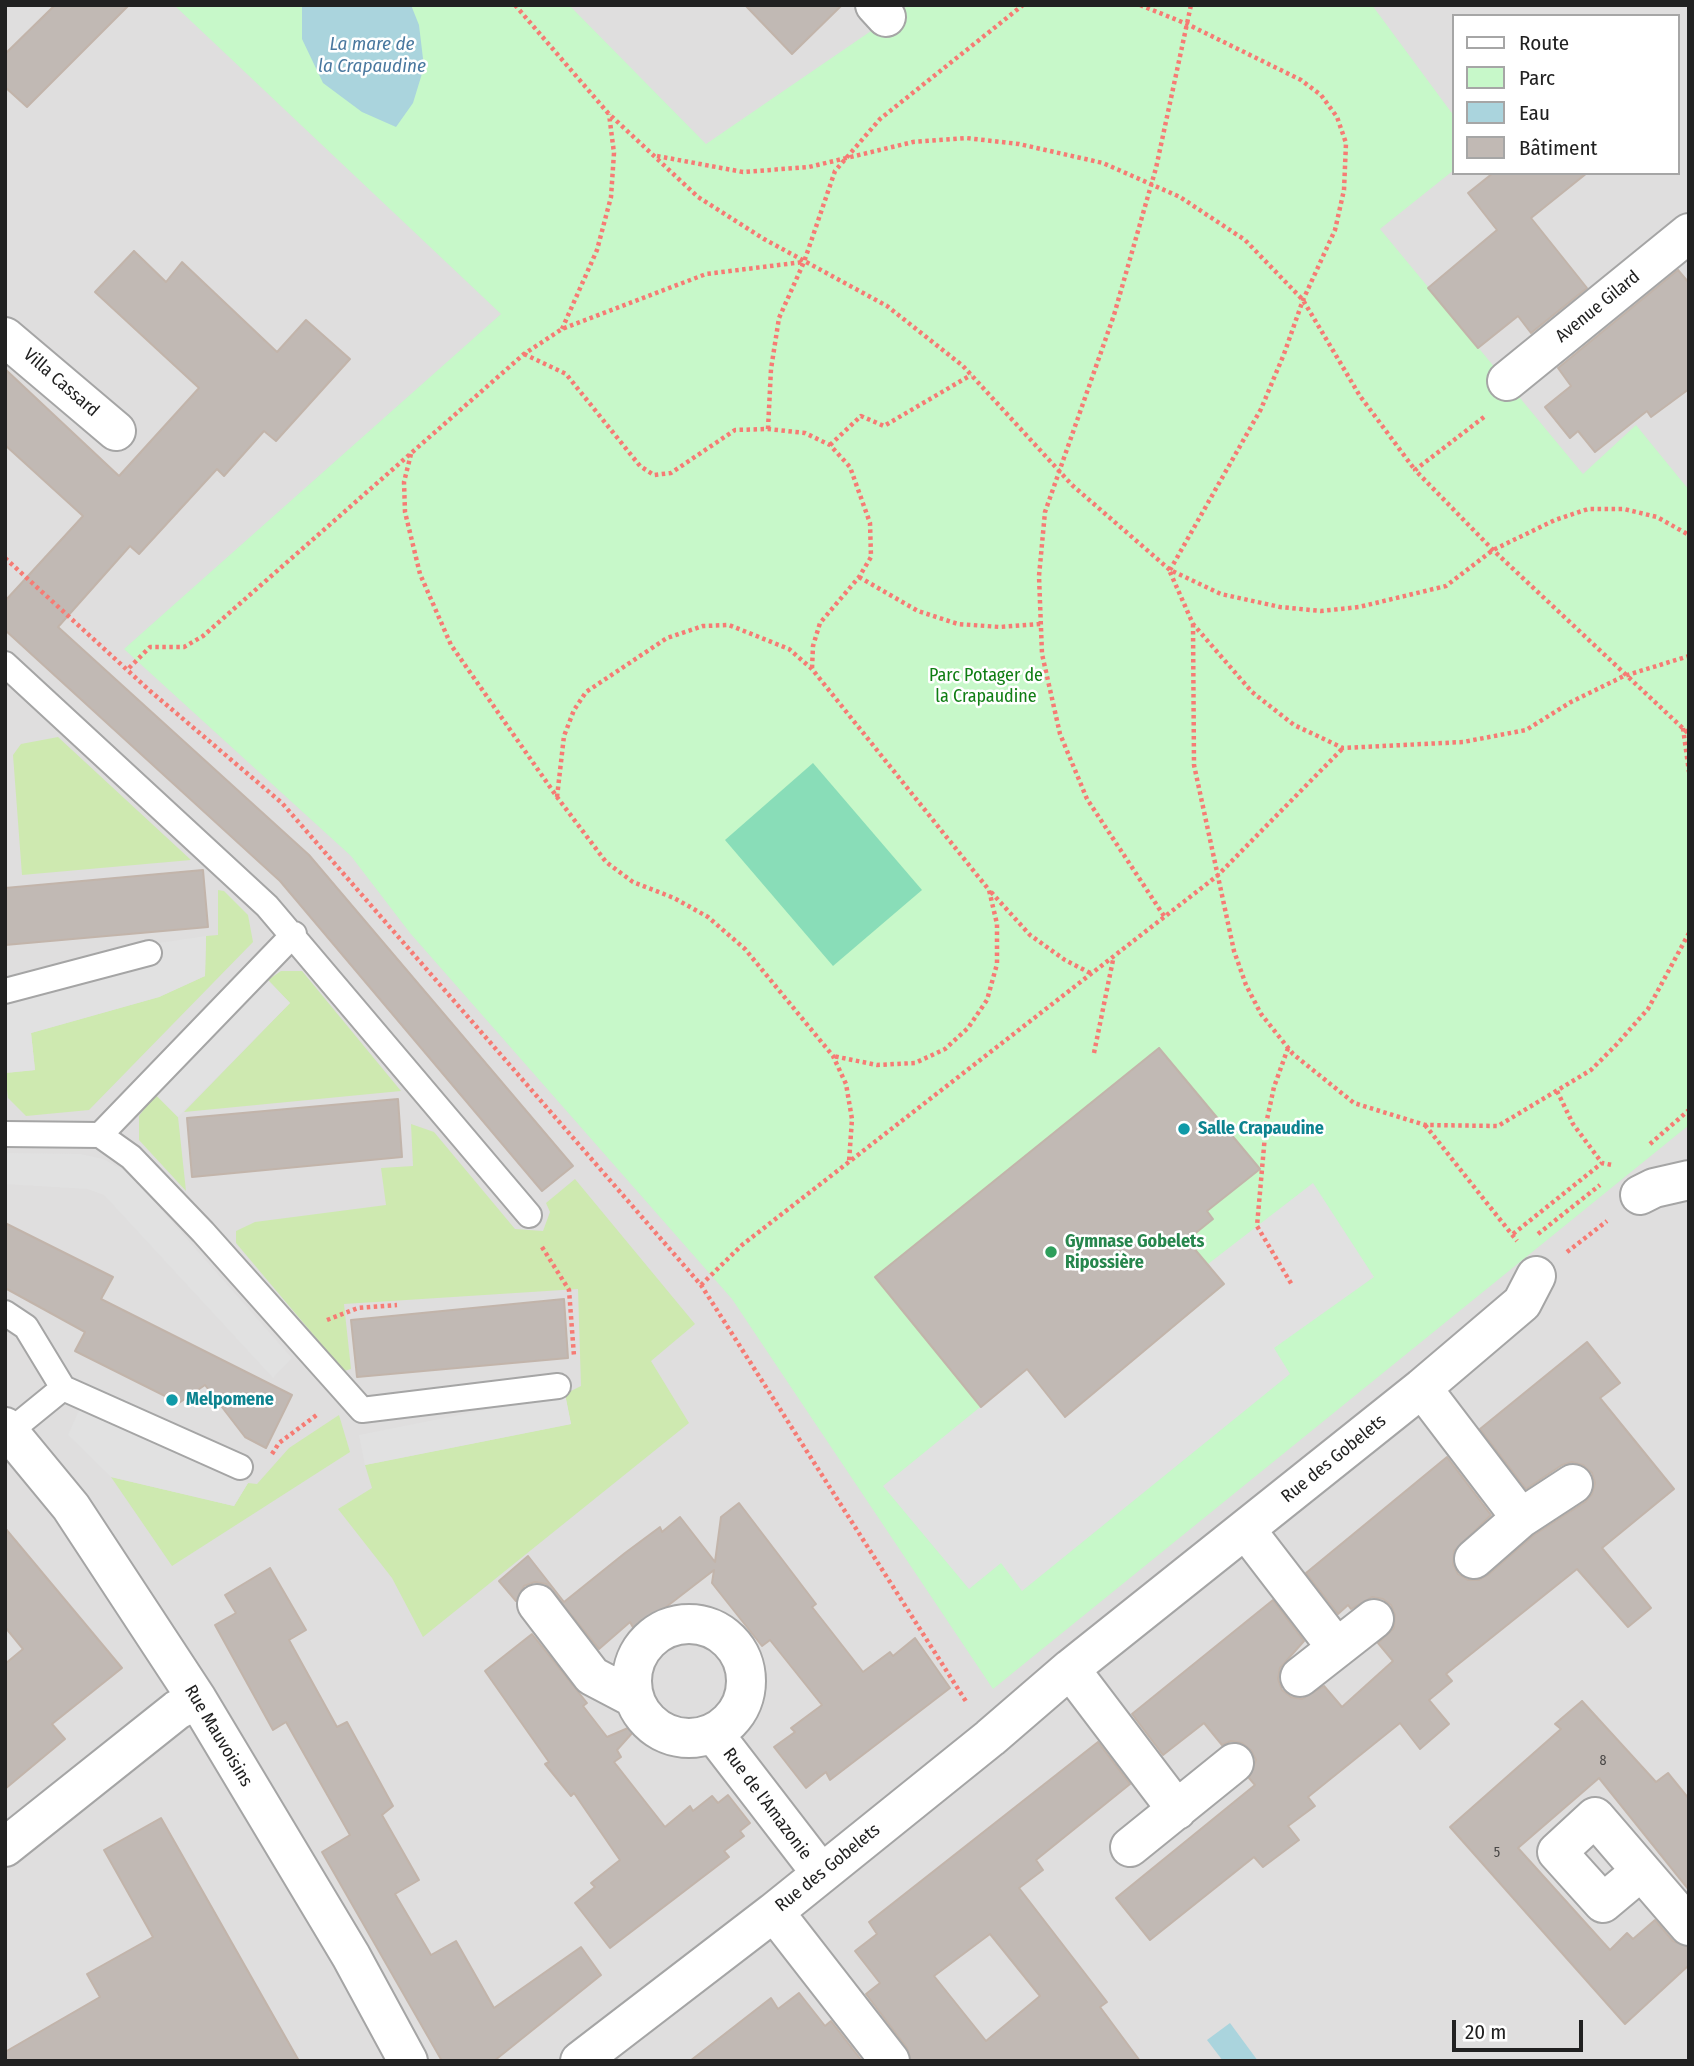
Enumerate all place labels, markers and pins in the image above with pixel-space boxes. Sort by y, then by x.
place label: Salle Crapaudine [1198,1118,1324,1140]
marker: Salle Crapaudine [1176,1121,1192,1137]
place label: Gymnase Gobelets Ripossière [1065,1231,1204,1274]
marker: Gymnase Gobelets Ripossière [1043,1244,1059,1260]
place label: Melpomene [186,1389,274,1411]
marker: Melpomene [164,1392,180,1408]

